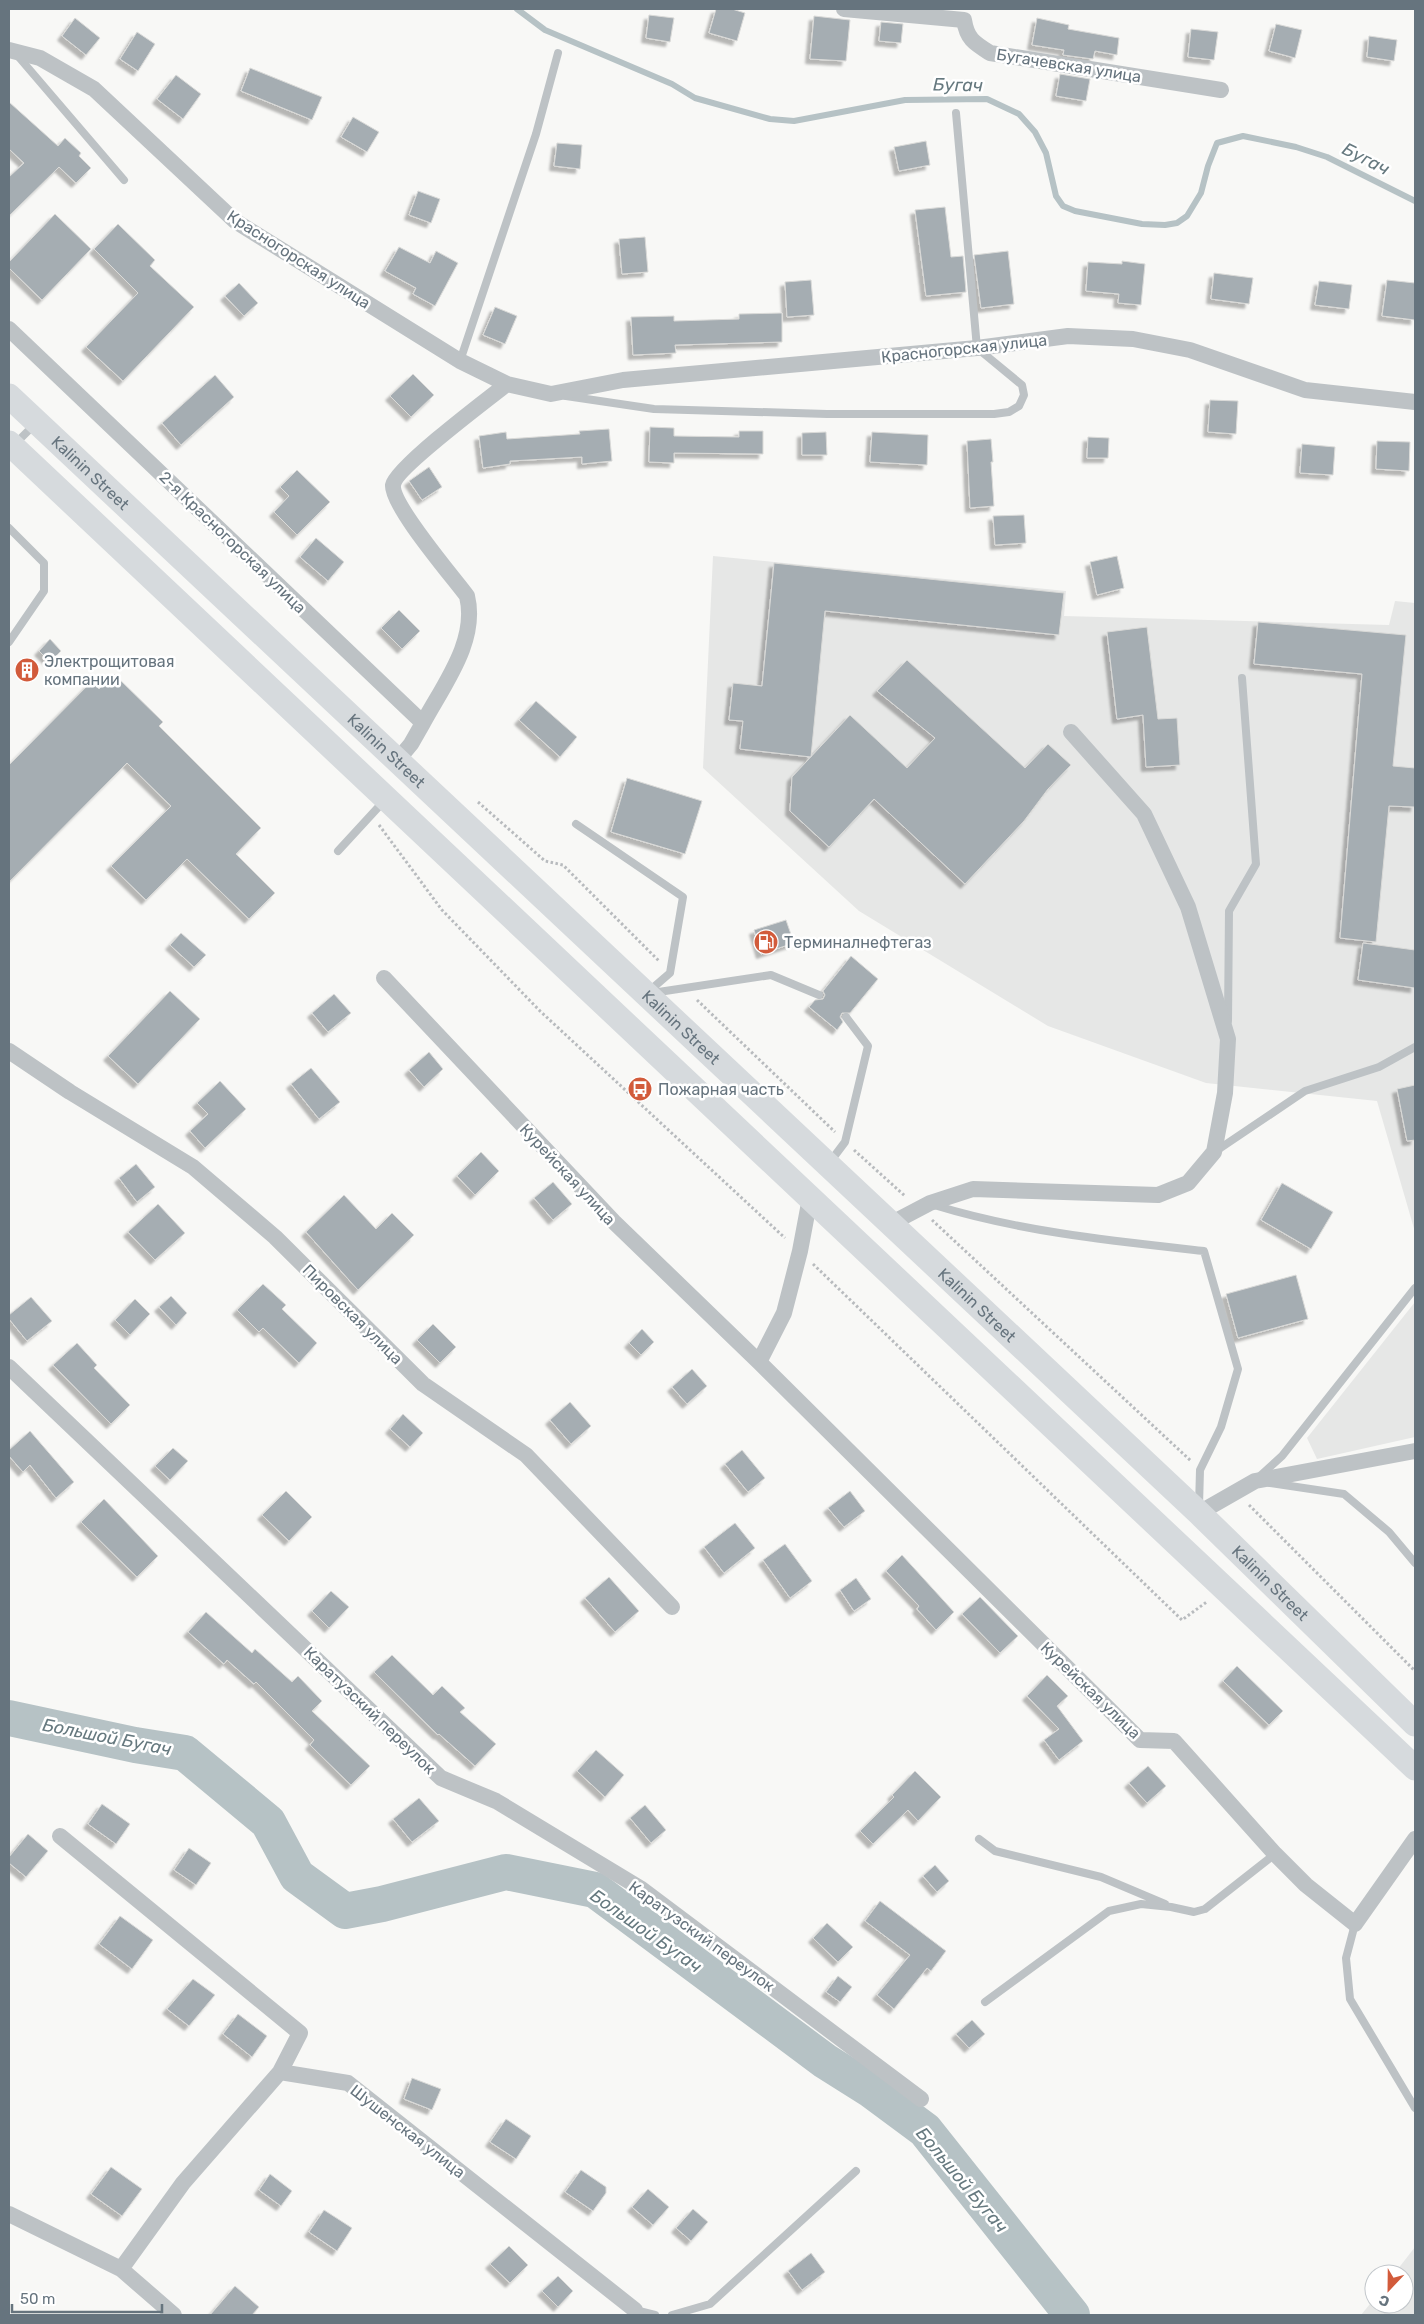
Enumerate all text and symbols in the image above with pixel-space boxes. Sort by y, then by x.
street label: Бугачевская улица [995,45,1143,86]
water label: Бугач [933,74,983,96]
water label: Бугач [1339,138,1393,180]
street label: Красногорская улица [224,206,374,313]
street label: Красногорская улица [880,330,1048,367]
street label: Kalinin Street [47,432,133,514]
street label: 2-я Красногорская улица [156,467,310,617]
place label: Электрощитовая компании [44,652,174,689]
building icon: Электрощитовая компании [14,657,40,683]
street label: Kalinin Street [344,710,429,792]
fuel station icon: Терминалнефтегаз [753,929,779,955]
place label: Терминалнефтегаз [784,933,932,952]
street label: Kalinin Street [638,986,724,1068]
bus stop icon: Пожарная часть [627,1076,653,1102]
place label: Пожарная часть [658,1080,784,1099]
street label: Курейская улица [516,1120,619,1229]
street label: Пировская улица [299,1260,407,1368]
street label: Kalinin Street [934,1264,1020,1346]
street label: Kalinin Street [1228,1542,1312,1625]
street label: Курейская улица [1037,1638,1144,1743]
street label: Каратузский переулок [300,1643,440,1778]
water label: Большой Бугач [41,1714,173,1760]
street label: Каратузский переулок [625,1877,779,1996]
water label: Большой Бугач [586,1884,706,1978]
street label: Шушенская улица [347,2081,469,2182]
water label: Большой Бугач [912,2123,1012,2237]
north arrow [1364,2264,1414,2314]
scale bar [12,2282,162,2314]
text: 50 m [20,2290,55,2308]
text: С [1376,2291,1392,2310]

